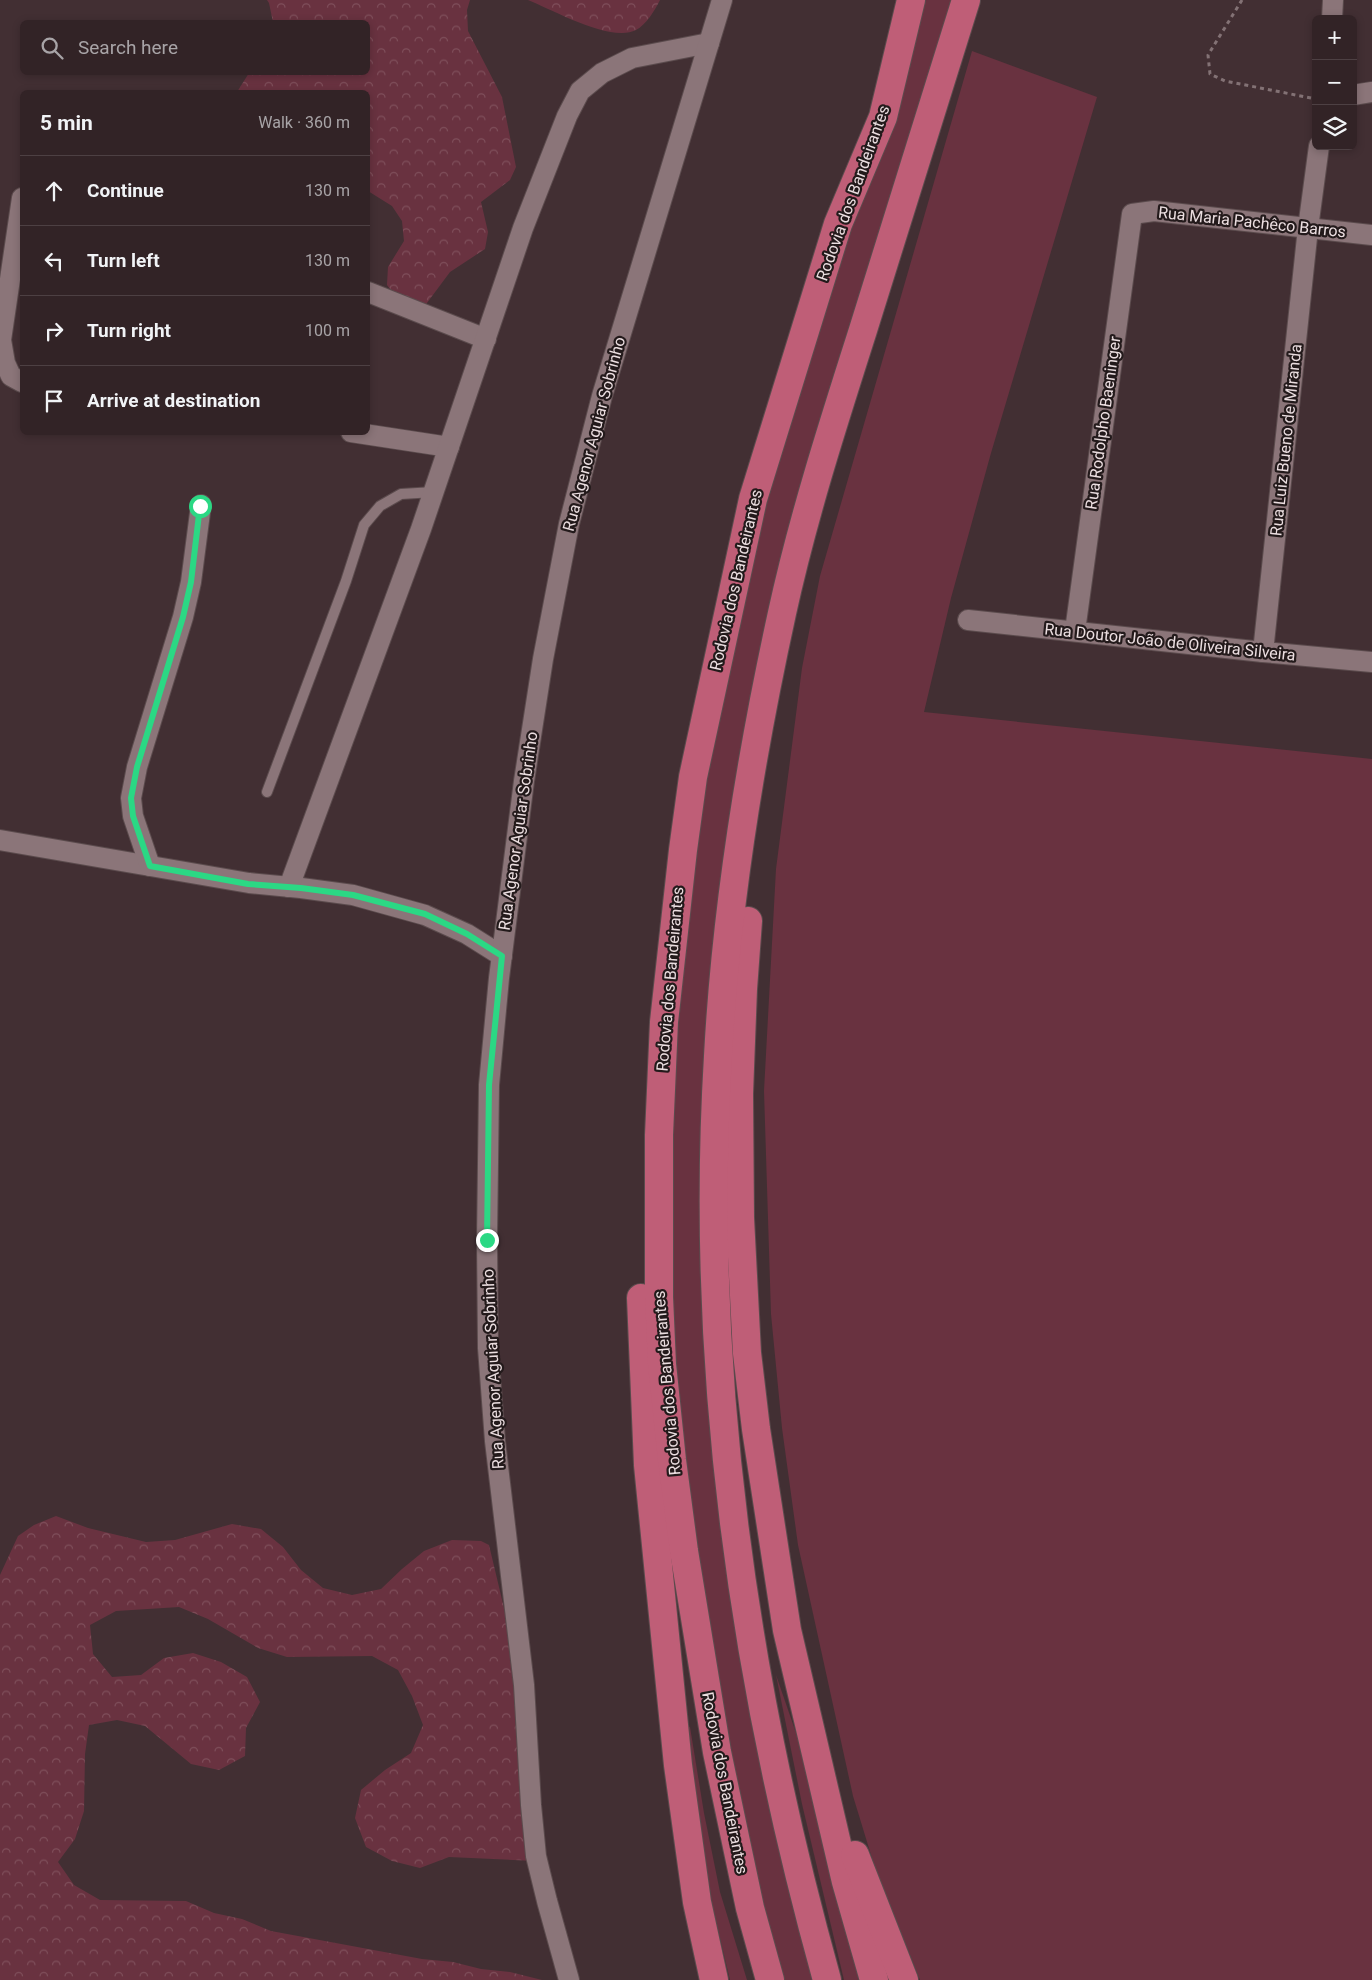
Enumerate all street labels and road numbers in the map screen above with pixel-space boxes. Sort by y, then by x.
street label: Rodovia dos Bandeirantes [812,103,894,283]
street label: Rua Maria Pachêco Barros [1157,203,1347,241]
street label: Rua Agenor Aguiar Sobrinho [559,335,629,533]
street label: Rua Rodolpho Baeninger [1081,335,1125,511]
street label: Rua Luiz Bueno de Miranda [1266,343,1306,537]
street label: Rodovia dos Bandeirantes [706,488,766,672]
street label: Rua Doutor João de Oliveira Silveira [1044,619,1296,665]
street label: Rua Agenor Aguiar Sobrinho [495,730,541,932]
street label: Rodovia dos Bandeirantes [652,886,688,1072]
street label: Rua Agenor Aguiar Sobrinho [478,1268,508,1470]
street label: Rodovia dos Bandeirantes [649,1290,685,1476]
street label: Rodovia dos Bandeirantes [698,1690,752,1876]

